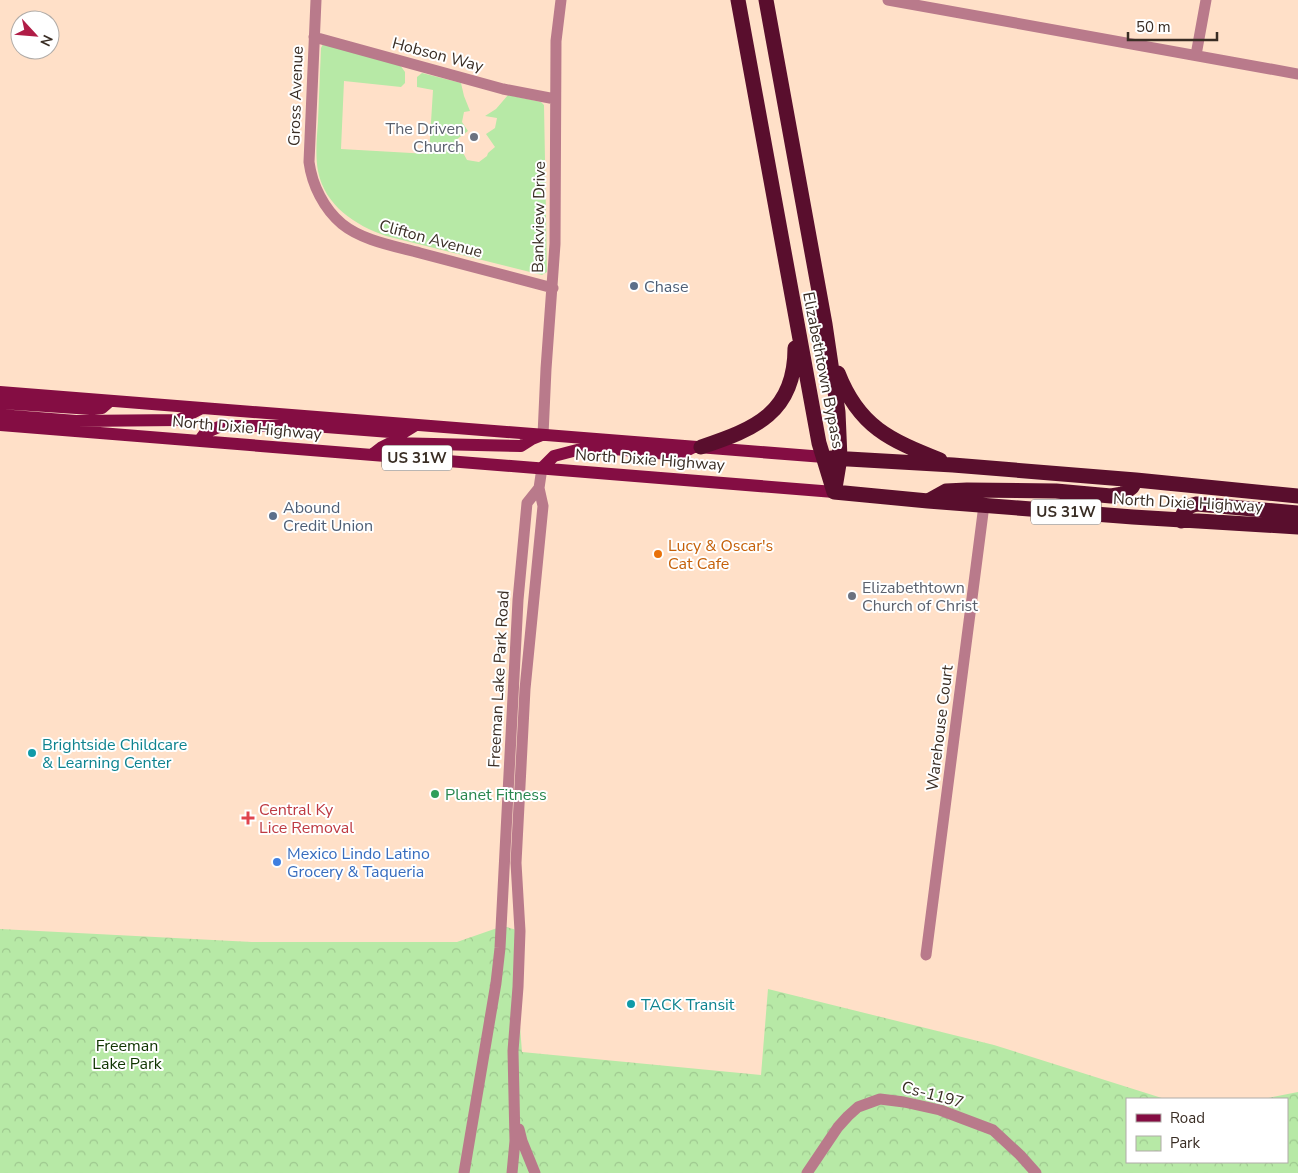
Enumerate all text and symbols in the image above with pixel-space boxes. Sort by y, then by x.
north arrow [10,10,60,60]
scale bar [1128,10,1217,42]
text: 50 m [1136,17,1171,37]
text: N [35,32,57,49]
street label: Hobson Way [390,32,487,78]
street label: Gross Avenue [283,46,309,146]
place label: The Driven Church [386,118,464,158]
marker: The Driven Church [468,131,480,143]
street label: Bankview Drive [527,161,551,273]
street label: Clifton Avenue [377,215,485,263]
place label: Chase [644,276,689,298]
marker: Chase [628,280,640,292]
street label: Elizabethtown Bypass [797,290,849,450]
street label: North Dixie Highway [171,410,323,446]
street label: North Dixie Highway [574,444,726,476]
road number: US 31W [382,446,452,470]
street label: North Dixie Highway [1112,488,1264,518]
place label: Abound Credit Union [283,497,373,537]
road number: US 31W [1031,500,1101,524]
marker: Abound Credit Union [267,510,279,522]
place label: Lucy & Oscar's Cat Cafe [668,535,773,575]
marker: Lucy & Oscar's Cat Cafe [652,548,664,560]
place label: Elizabethtown Church of Christ [862,577,978,617]
street label: Freeman Lake Park Road [483,590,515,768]
marker: Elizabethtown Church of Christ [846,590,858,602]
street label: Warehouse Court [921,664,959,792]
place label: Brightside Childcare & Learning Center [42,734,187,774]
marker: Brightside Childcare & Learning Center [26,747,38,759]
place label: Planet Fitness [445,784,547,806]
marker: Planet Fitness [429,788,441,800]
place label: Central Ky Lice Removal [259,799,354,839]
marker: Central Ky Lice Removal [241,811,255,825]
place label: Mexico Lindo Latino Grocery & Taqueria [287,843,430,883]
marker: Mexico Lindo Latino Grocery & Taqueria [271,856,283,868]
place label: TACK Transit [641,994,735,1016]
marker: TACK Transit [625,998,637,1010]
park label: Freeman Lake Park [92,1035,163,1075]
street label: Cs-1197 [899,1076,966,1114]
legend [1126,1098,1288,1163]
text: Road [1170,1108,1205,1128]
text: Park [1170,1133,1200,1153]

